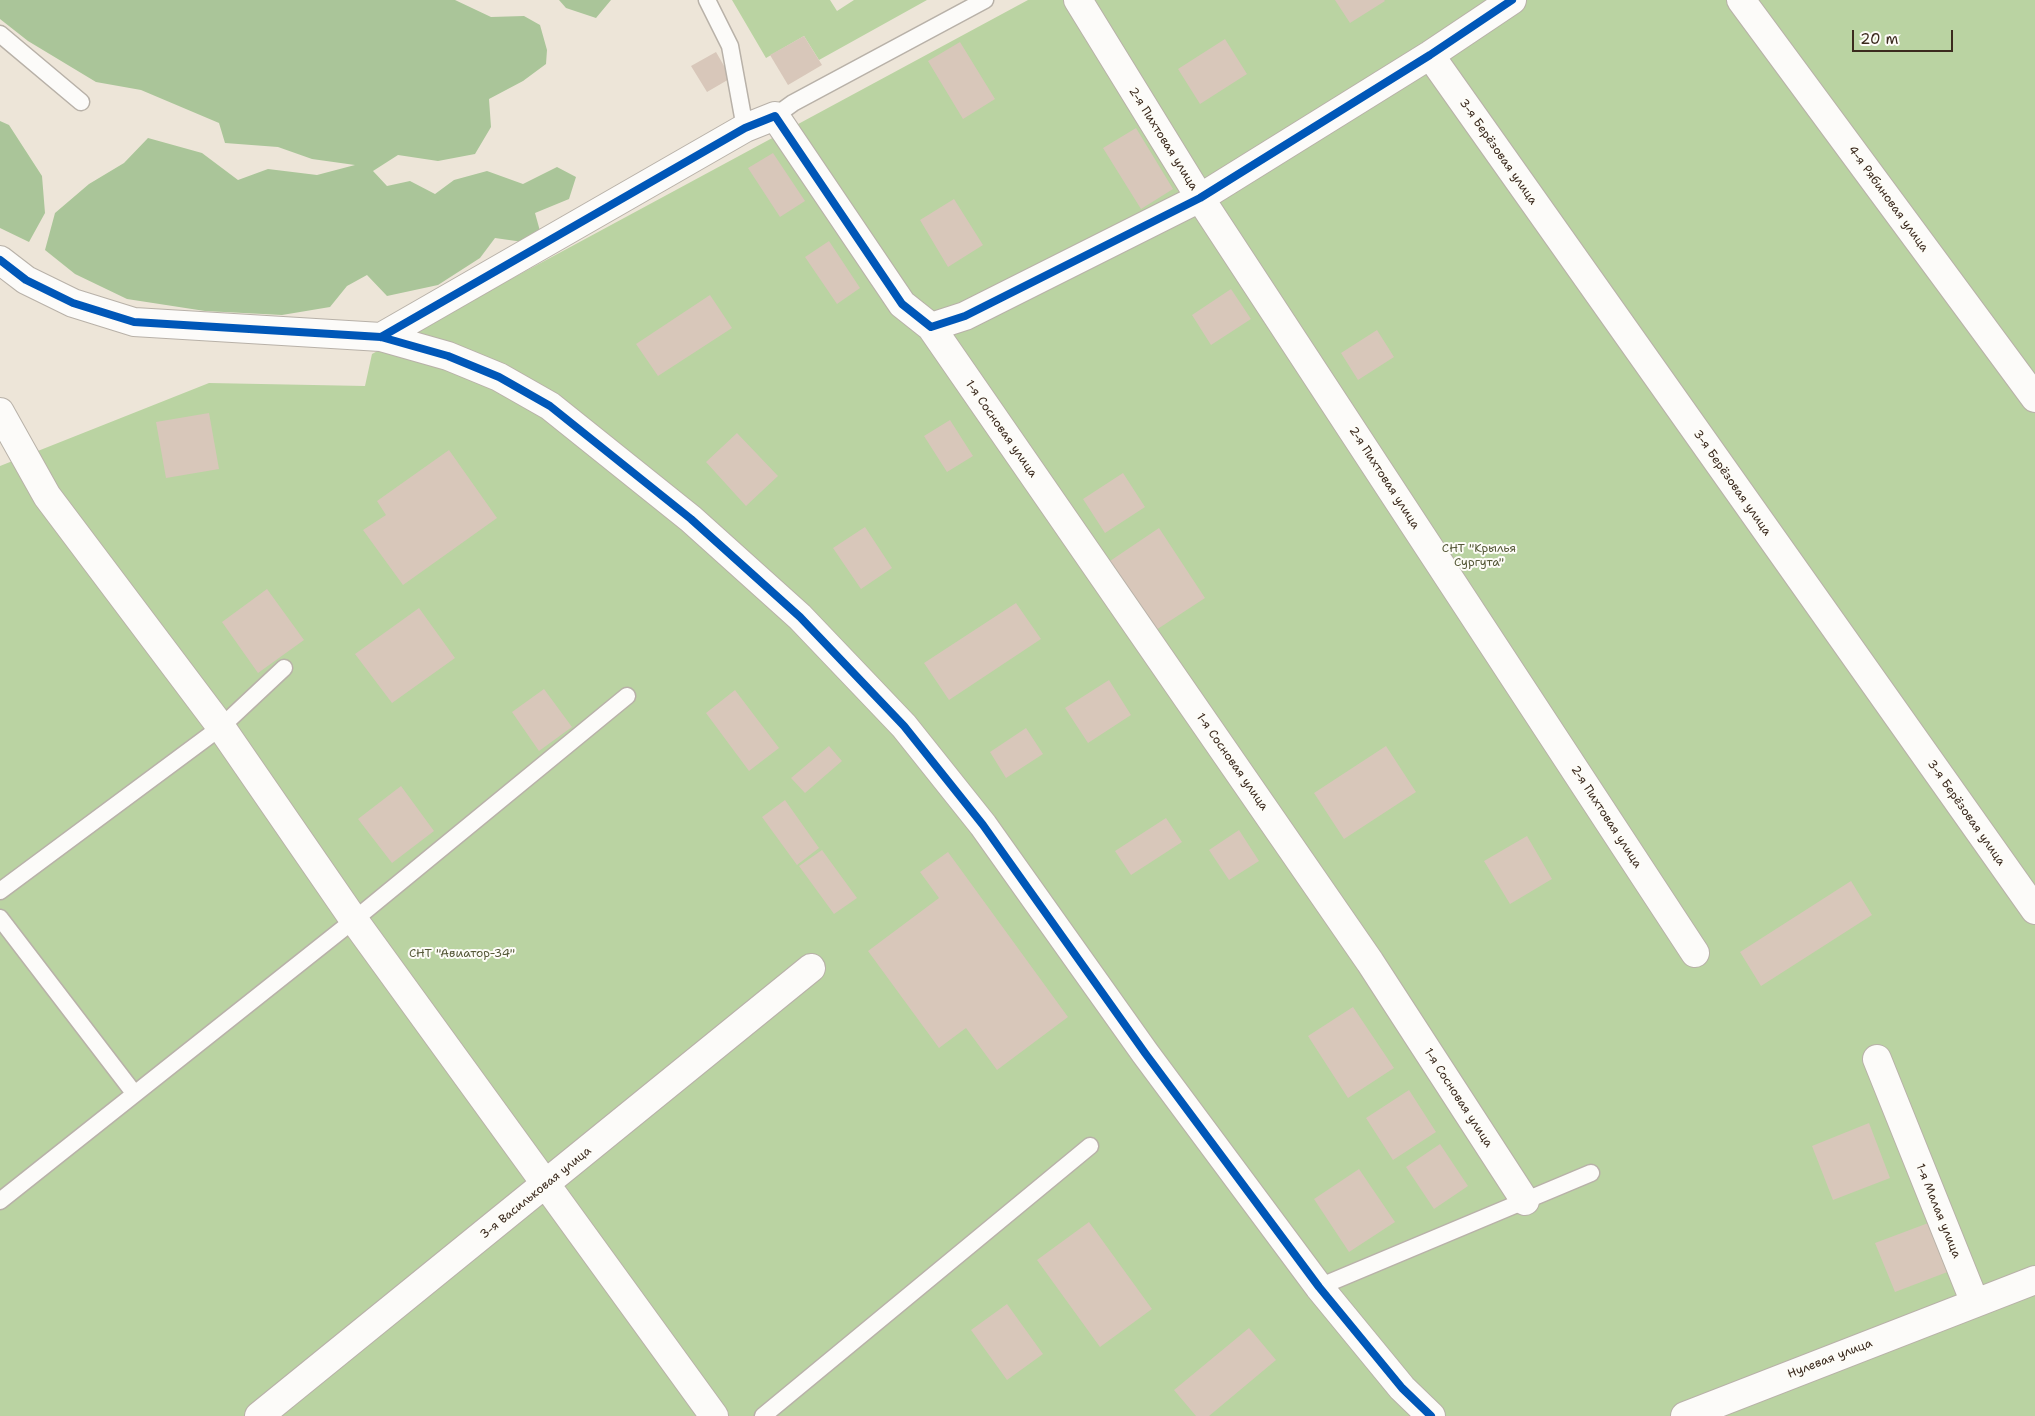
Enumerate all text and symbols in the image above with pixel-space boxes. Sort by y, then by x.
scale bar [1855,20,1956,52]
text: 20 m [1860,29,1899,49]
street label: 2-я Пихтовая улица [1125,85,1201,193]
street label: 3-я Берёзовая улица [1456,96,1540,208]
street label: 4-я Рябиновая улица [1845,143,1931,255]
street label: 1-я Сосновая улица [962,378,1040,480]
street label: 2-я Пихтовая улица [1346,424,1422,532]
street label: 3-я Берёзовая улица [1690,427,1774,539]
park label: CНТ "Крылья Сургута" [1442,542,1516,570]
street label: 1-я Сосновая улица [1193,711,1271,813]
street label: 3-я Берёзовая улица [1924,757,2008,869]
street label: 2-я Пихтовая улица [1568,763,1644,871]
park label: СНТ "Авиатор-34" [409,947,515,961]
street label: 1-я Сосновая улица [1421,1046,1495,1150]
street label: 3-я Васильковая улица [478,1144,594,1242]
street label: 1-я Малая улица [1912,1162,1964,1260]
street label: Нулевая улица [1786,1336,1874,1382]

